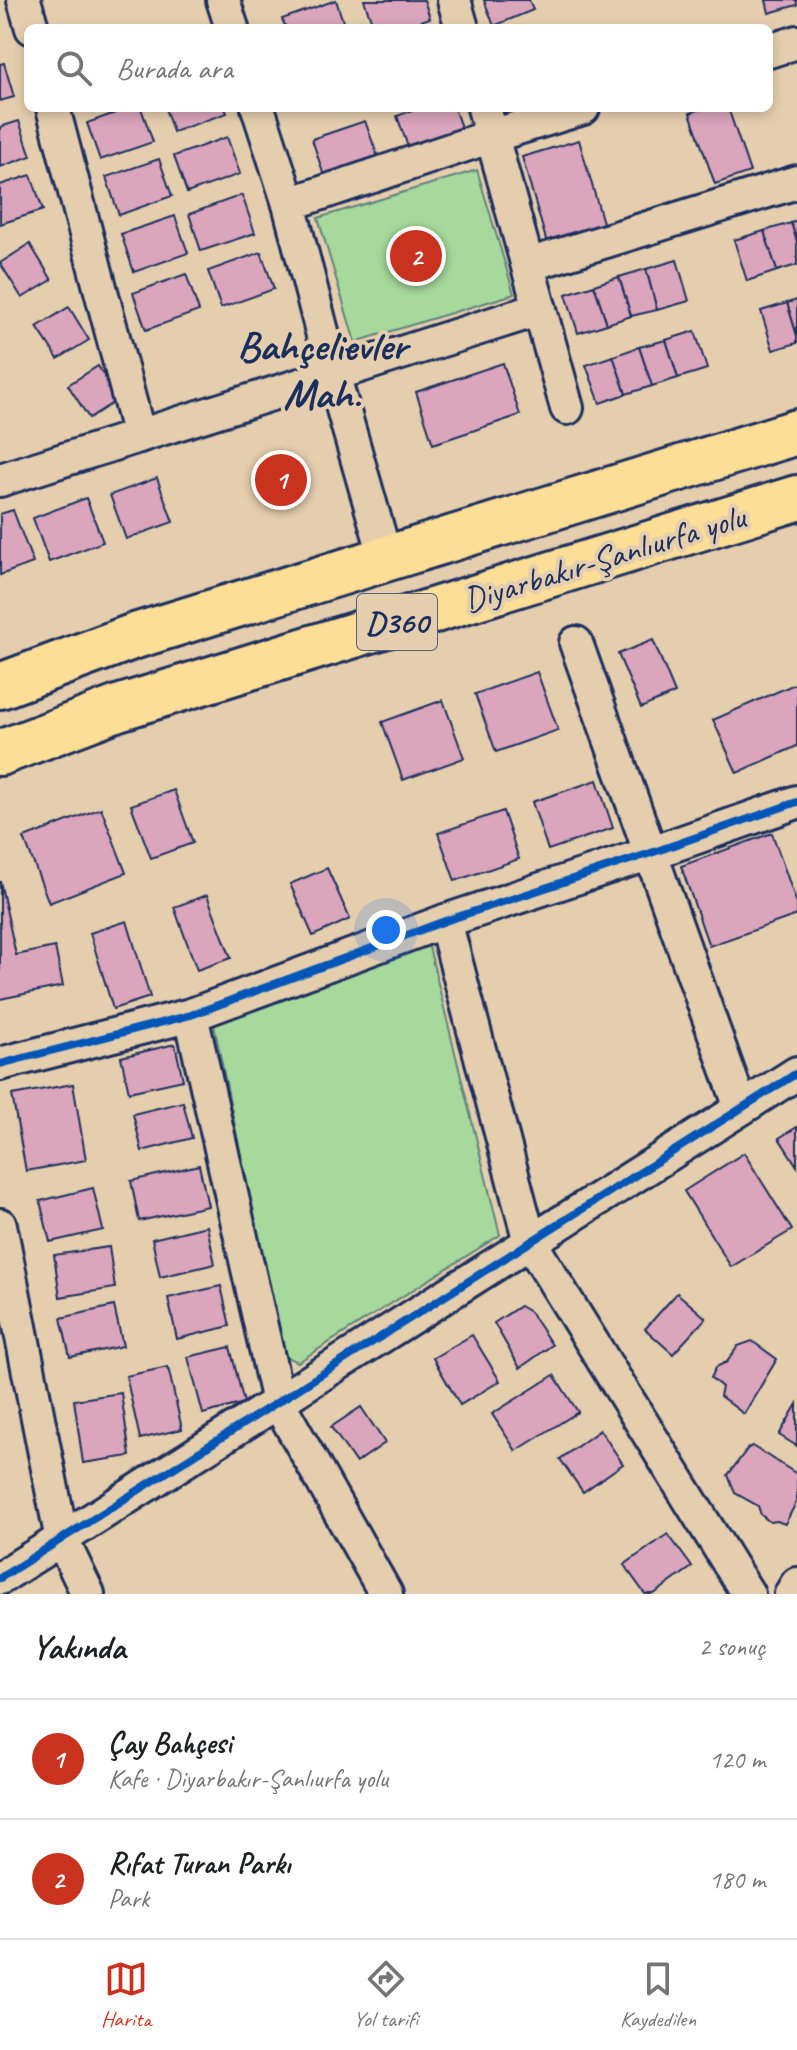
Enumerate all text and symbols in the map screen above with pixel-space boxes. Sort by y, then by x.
search box [24,24,773,112]
icon: search [52,46,96,90]
text: Burada ara [116,49,233,87]
pin: 2 [390,226,442,286]
district label: Bahçelievler Mah. [237,320,412,421]
pin: 1 [255,450,307,510]
street label: Diyarbakır-Şanlıurfa yolu [458,494,752,621]
road number: D360 [357,594,437,650]
your location [366,910,406,950]
text: Yakında [32,1625,125,1668]
text: 2 sonuç [698,1630,765,1663]
text: Çay Bahçesi [108,1724,232,1762]
text: 1 [52,1743,64,1776]
text: 120 m [709,1743,765,1776]
text: Kafe · Diyarbakır-Şanlıurfa yolu [108,1762,388,1795]
text: Rıfat Turan Parkı [108,1844,290,1882]
text: 2 [52,1863,64,1896]
text: 180 m [709,1863,765,1896]
text: Park [108,1882,149,1915]
tab: Harita [101,1957,151,2033]
tab: Yol tarifi [353,1957,418,2033]
tab: Kaydedilen [620,1957,696,2033]

